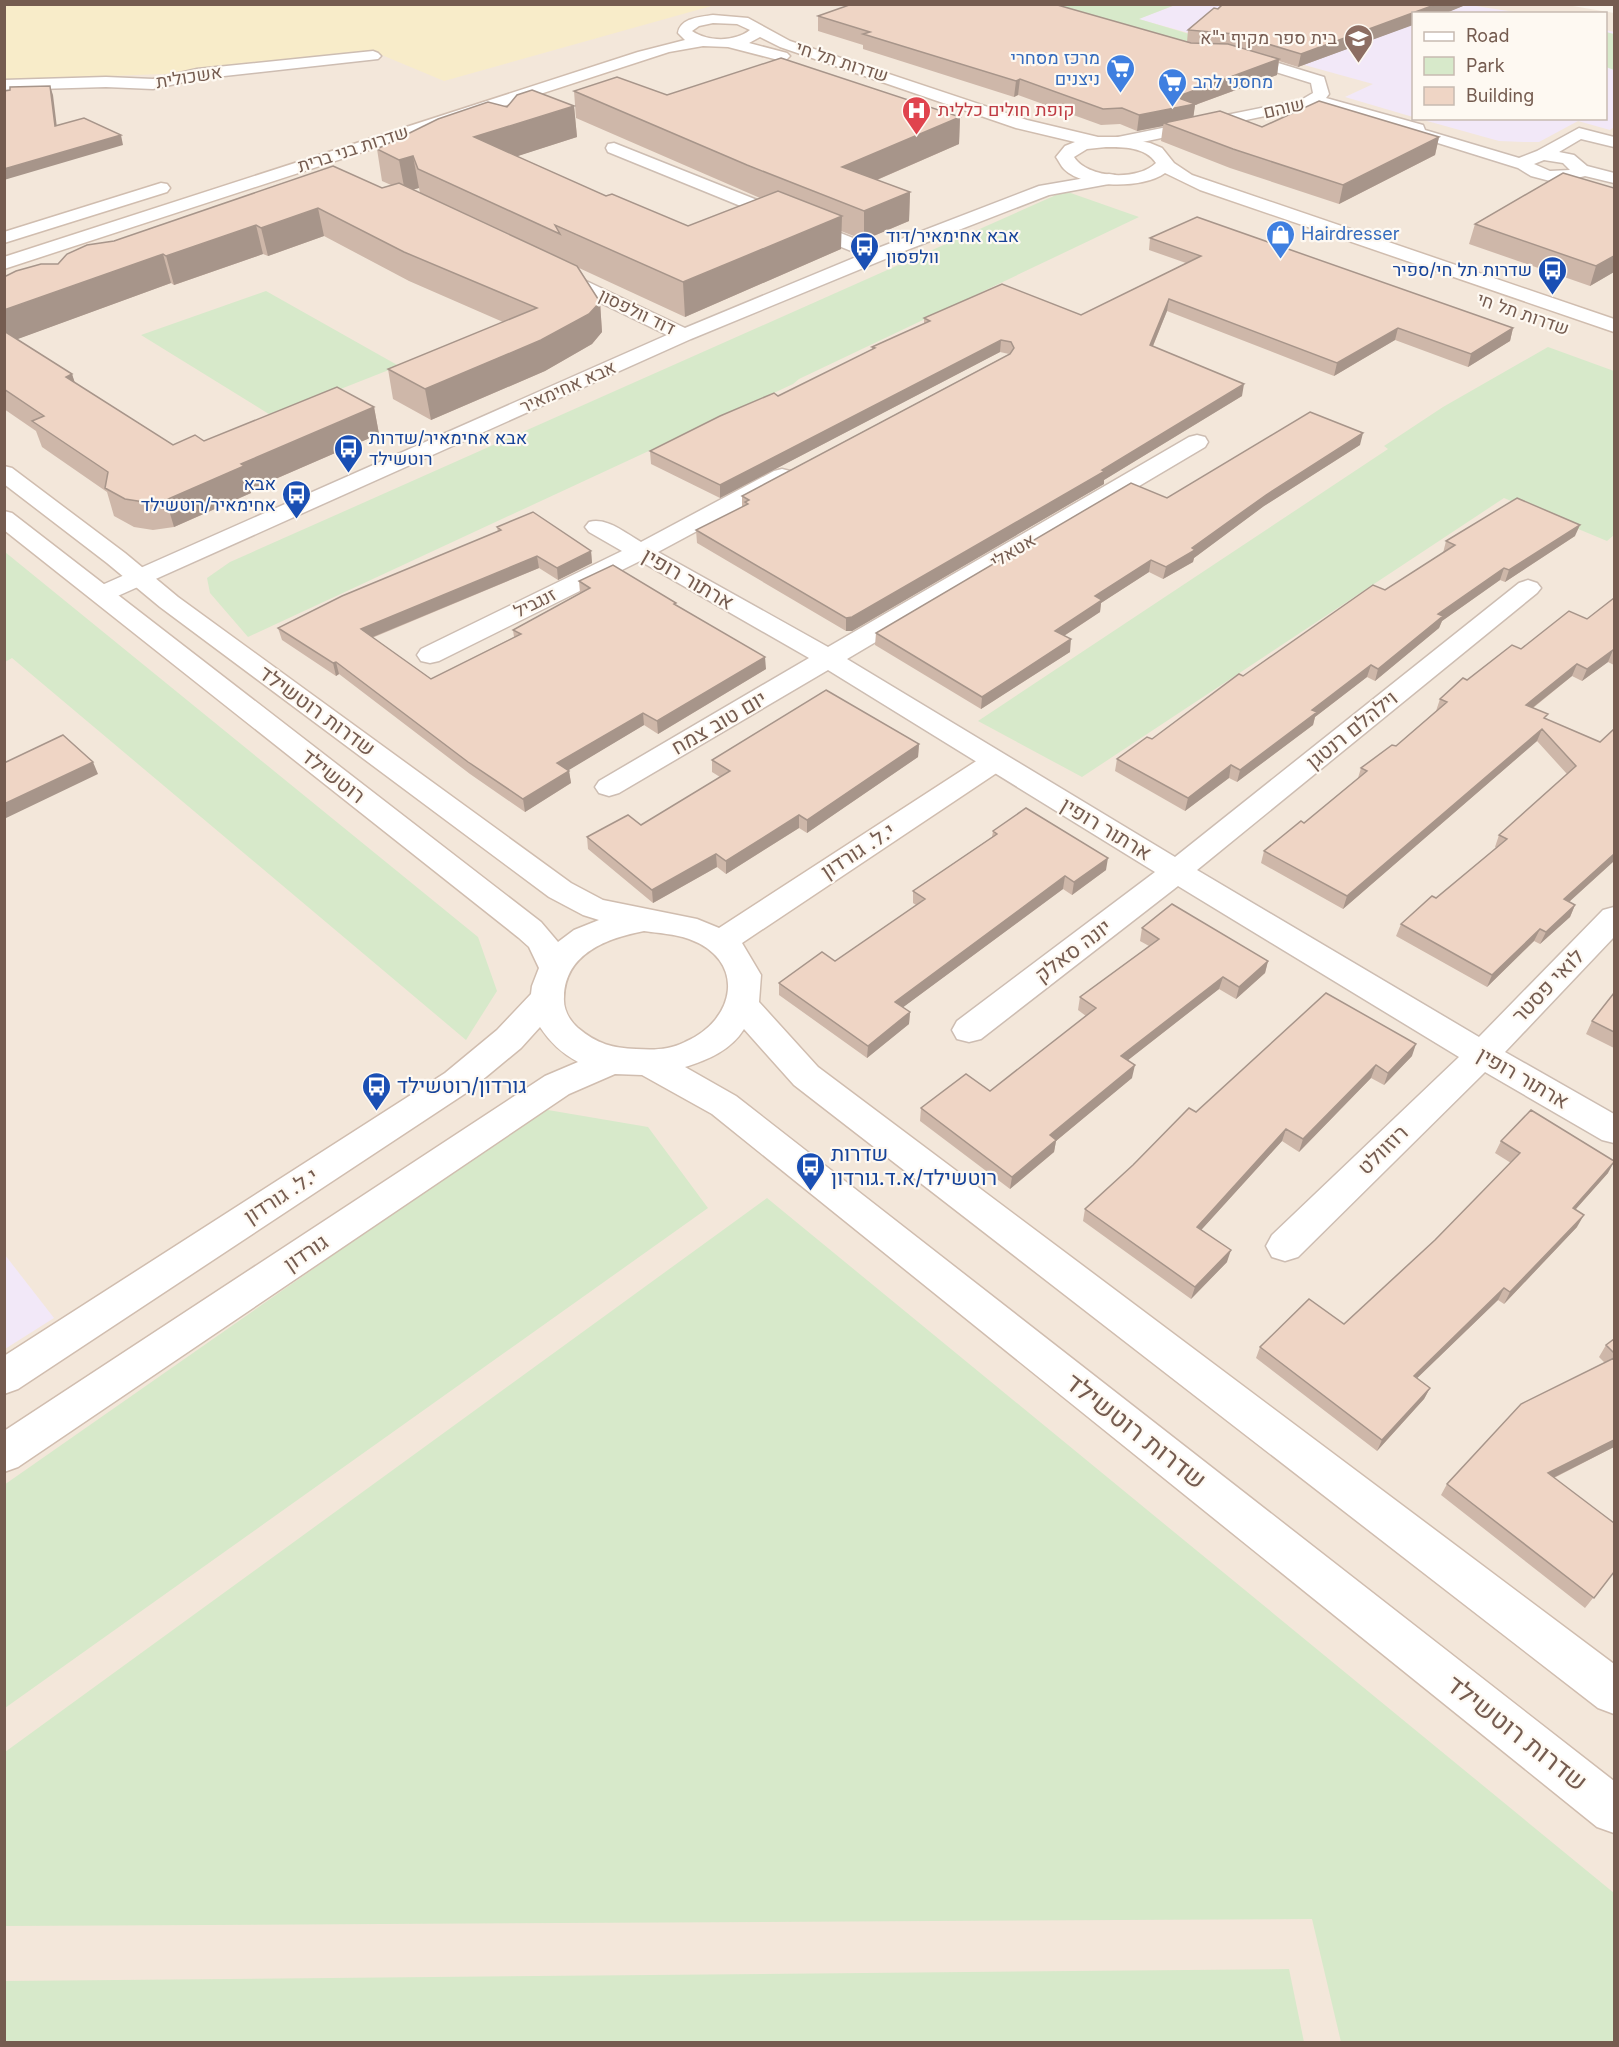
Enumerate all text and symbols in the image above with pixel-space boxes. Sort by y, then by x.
legend [1412,12,1607,120]
school or university icon: בית ספר מקיף י"א [1342,22,1374,64]
text: Road [1466,25,1509,46]
place label: בית ספר מקיף י"א [1200,27,1338,48]
street label: שדרות תל חי [793,37,891,86]
place label: מרכז מסחרי ניצנים [1011,47,1100,89]
supermarket icon: מרכז מסחרי ניצנים [1105,52,1137,94]
text: Park [1466,55,1505,76]
street label: אשכולית [154,61,224,92]
supermarket icon: מחסני להב [1156,66,1188,108]
place label: מחסני להב [1193,71,1273,92]
text: Building [1466,85,1534,106]
street label: שוהם [1261,93,1307,122]
hospital icon: קופת חולים כללית [901,94,933,136]
place label: קופת חולים כללית [938,99,1074,120]
street label: שדרות בני ברית [295,121,411,176]
shop icon: Hairdresser [1264,218,1296,260]
place label: Hairdresser [1301,223,1400,244]
place label: אבא אחימאיר/דוד וולפסון [886,225,1019,267]
bus stop icon: אבא אחימאיר/דוד וולפסון [849,230,881,272]
bus stop icon: שדרות תל חי/ספיר [1537,254,1569,296]
place label: שדרות תל חי/ספיר [1392,259,1532,280]
street label: דוד וולפסון [596,284,679,339]
street label: שדרות תל חי [1474,288,1572,339]
street label: אבא אחימאיר [517,356,619,417]
place label: אבא אחימאיר/שדרות רוטשילד [369,427,527,469]
bus stop icon: אבא אחימאיר/שדרות רוטשילד [332,432,364,474]
place label: אבא אחימאיר/רוטשילד [141,473,276,515]
bus stop icon: אבא אחימאיר/רוטשילד [281,478,313,520]
street label: אטאלי [986,529,1039,572]
street label: ארתור רופין [638,542,738,615]
street label: זנגביל [510,583,559,622]
street label: שדרות רוטשילד [254,660,380,761]
street label: יום טוב צמח [667,685,771,760]
street label: וילהלם רנטגן [1301,685,1403,774]
street label: רוטשילד [296,743,370,808]
street label: ארתור רופין [1056,792,1156,865]
street label: י.ל. גורדון [816,818,899,884]
street label: יונה סאלק [1030,914,1116,987]
street label: לואי פסטר [1507,944,1589,1028]
street label: ארתור רופין [1473,1041,1573,1114]
bus stop icon: גורדון/רוטשילד [360,1070,392,1112]
place label: גורדון/רוטשילד [397,1073,527,1098]
street label: רוזוולט [1352,1120,1413,1179]
place label: שדרות רוטשילד/א.ד.גורדון [831,1141,997,1190]
bus stop icon: שדרות רוטשילד/א.ד.גורדון [794,1150,826,1192]
street label: י.ל. גורדון [239,1163,322,1229]
street label: גורדון [279,1229,333,1276]
street label: שדרות רוטשילד [1060,1366,1213,1495]
street label: שדרות רוטשילד [1441,1668,1594,1797]

